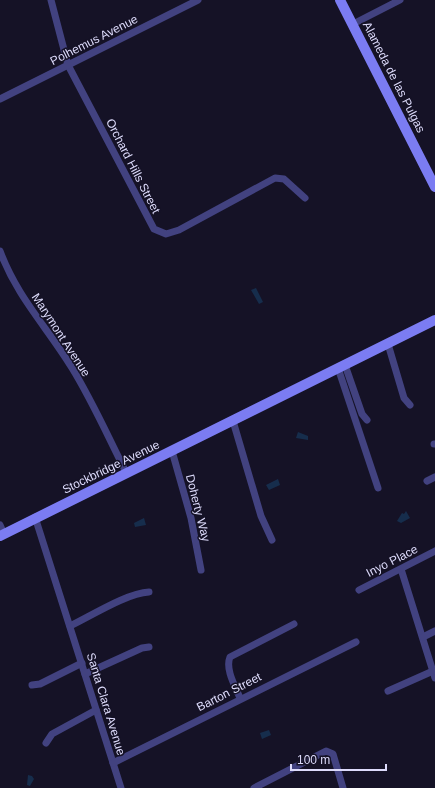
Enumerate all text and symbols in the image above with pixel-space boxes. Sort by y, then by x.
street label: Polhemus Avenue [48,12,140,68]
street label: Alameda de las Pulgas [360,19,428,135]
street label: Orchard Hills Street [103,116,163,216]
street label: Marymont Avenue [29,291,93,380]
street label: Stockbridge Avenue [60,437,162,497]
street label: Doherty Way [183,473,213,543]
street label: Inyo Place [364,542,420,580]
street label: Santa Clara Avenue [84,651,128,757]
street label: Barton Street [194,669,264,714]
scale bar [291,746,386,772]
text: 100 m [297,753,330,767]

